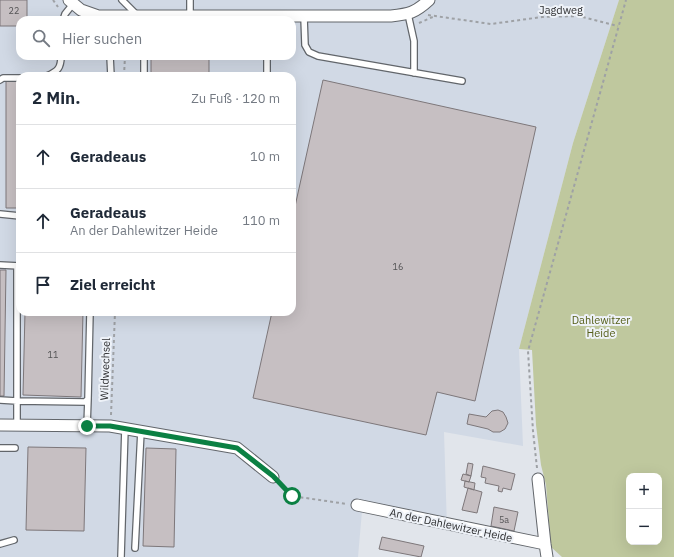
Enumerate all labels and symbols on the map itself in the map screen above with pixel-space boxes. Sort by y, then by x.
street label: Jagdweg [539,3,583,17]
house number: 22 [9,5,19,16]
house number: 16 [393,261,403,272]
park label: Dahlewitzer Heide [572,313,630,340]
street label: Wildwechsel [97,338,113,400]
house number: 11 [48,349,58,360]
route end [78,417,96,435]
route start [283,487,301,505]
street label: An der Dahlewitzer Heide [388,505,514,545]
house number: 5a [499,514,509,525]

